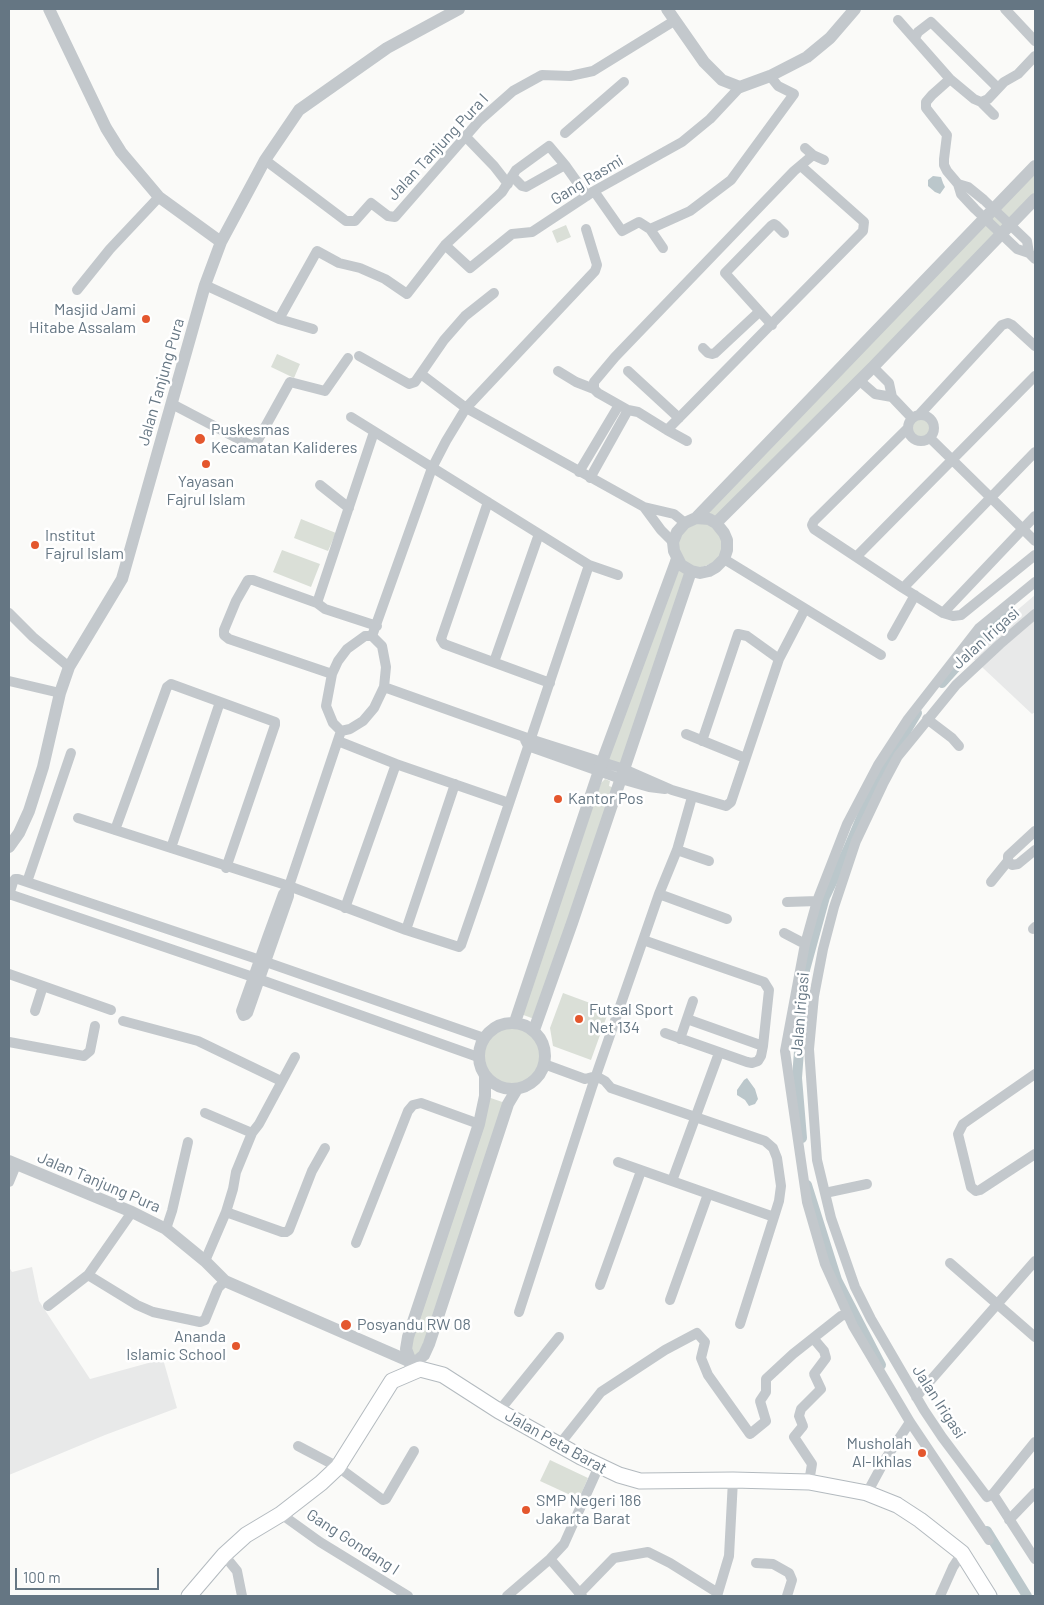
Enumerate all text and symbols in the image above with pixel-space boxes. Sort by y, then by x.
street label: Jalan Tanjung Pura I [384,90,492,204]
street label: Gang Rasmi [547,151,627,209]
place label: Masjid Jami Hitabe Assalam [29,300,136,338]
marker: Masjid Jami Hitabe Assalam [140,313,152,325]
street label: Jalan Tanjung Pura [134,316,188,448]
place label: Puskesmas Kecamatan Kalideres [211,420,358,458]
marker: Puskesmas Kecamatan Kalideres [193,432,207,446]
marker: Yayasan Fajrul Islam [200,458,212,470]
place label: Yayasan Fajrul Islam [167,472,245,510]
place label: Institut Fajrul Islam [45,526,124,564]
marker: Institut Fajrul Islam [29,539,41,551]
street label: Jalan Irigasi [948,603,1024,673]
place label: Kantor Pos [568,789,644,809]
marker: Kantor Pos [552,793,564,805]
street label: Jalan Irigasi [787,971,813,1057]
place label: Futsal Sport Net 134 [589,1000,674,1038]
marker: Futsal Sport Net 134 [573,1013,585,1025]
street label: Jalan Tanjung Pura [35,1147,163,1217]
place label: Posyandu RW 08 [357,1315,471,1335]
marker: Posyandu RW 08 [339,1318,353,1332]
place label: Ananda Islamic School [126,1327,226,1365]
marker: Ananda Islamic School [230,1340,242,1352]
street label: Jalan Irigasi [908,1362,970,1442]
street label: Jalan Peta Barat [502,1406,610,1478]
place label: Musholah Al-Ikhlas [847,1434,912,1472]
marker: Musholah Al-Ikhlas [916,1447,928,1459]
place label: SMP Negeri 186 Jakarta Barat [536,1491,641,1529]
marker: SMP Negeri 186 Jakarta Barat [520,1504,532,1516]
street label: Gang Gondang I [303,1505,403,1579]
scale bar [18,1558,161,1590]
text: 100 m [23,1568,61,1586]

